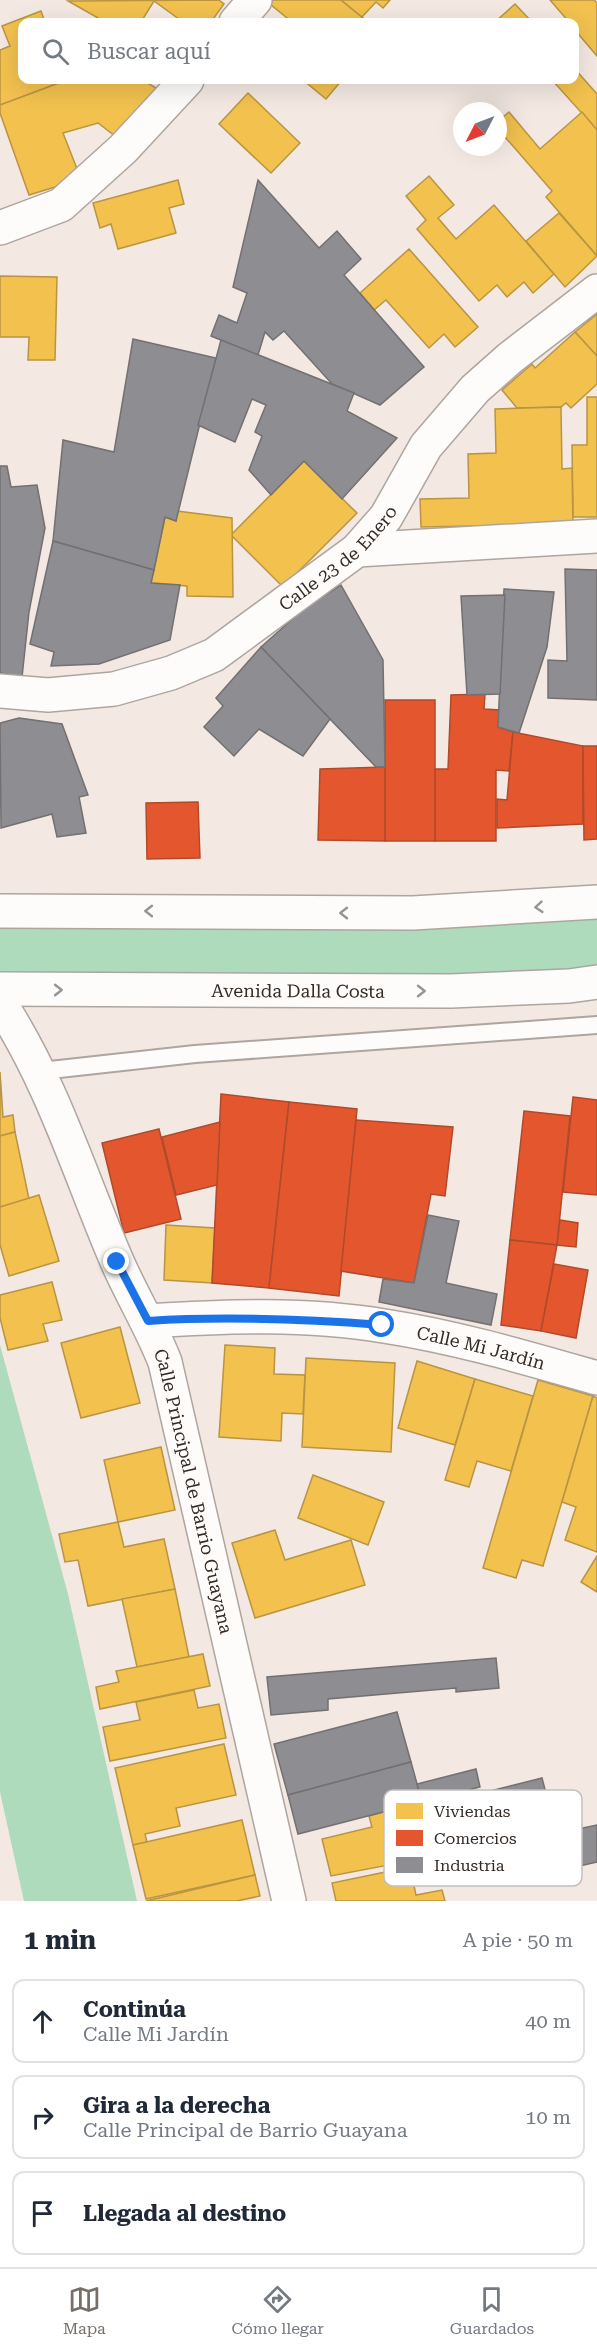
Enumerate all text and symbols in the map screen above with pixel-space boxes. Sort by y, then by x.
search box [18,18,579,84]
icon: search [39,35,72,68]
text: Buscar aquí [87,39,211,64]
north arrow [453,102,507,156]
street label: Calle 23 de Enero [274,502,401,615]
one-way arrow [534,900,543,913]
one-way arrow [144,905,153,917]
one-way arrow [339,907,348,919]
street label: Avenida Dalla Costa [211,979,385,1001]
one-way arrow [54,984,63,996]
one-way arrow [417,985,426,997]
route end [103,1248,129,1274]
route start [368,1311,394,1337]
street label: Calle Mi Jardín [415,1321,548,1373]
street label: Calle Principal de Barrio Guayana [150,1345,238,1636]
legend [384,1790,582,1886]
text: Viviendas [434,1802,511,1821]
text: Comercios [434,1829,517,1848]
text: Industria [434,1856,505,1875]
text: 1 min [24,1925,96,1955]
text: A pie · 50 m [463,1928,573,1952]
text: Continúa [83,1997,186,2022]
icon: ahead [26,2005,59,2038]
text: 40 m [525,2009,571,2033]
text: Calle Mi Jardín [83,2022,229,2046]
text: Gira a la derecha [83,2093,270,2118]
icon: right [26,2101,59,2134]
text: 10 m [525,2105,571,2129]
text: Calle Principal de Barrio Guayana [83,2118,408,2142]
icon: arrive [26,2197,59,2230]
text: Llegada al destino [83,2201,286,2226]
tab: Mapa [63,2283,106,2338]
tab: Cómo llegar [231,2283,324,2338]
tab: Guardados [450,2283,534,2338]

